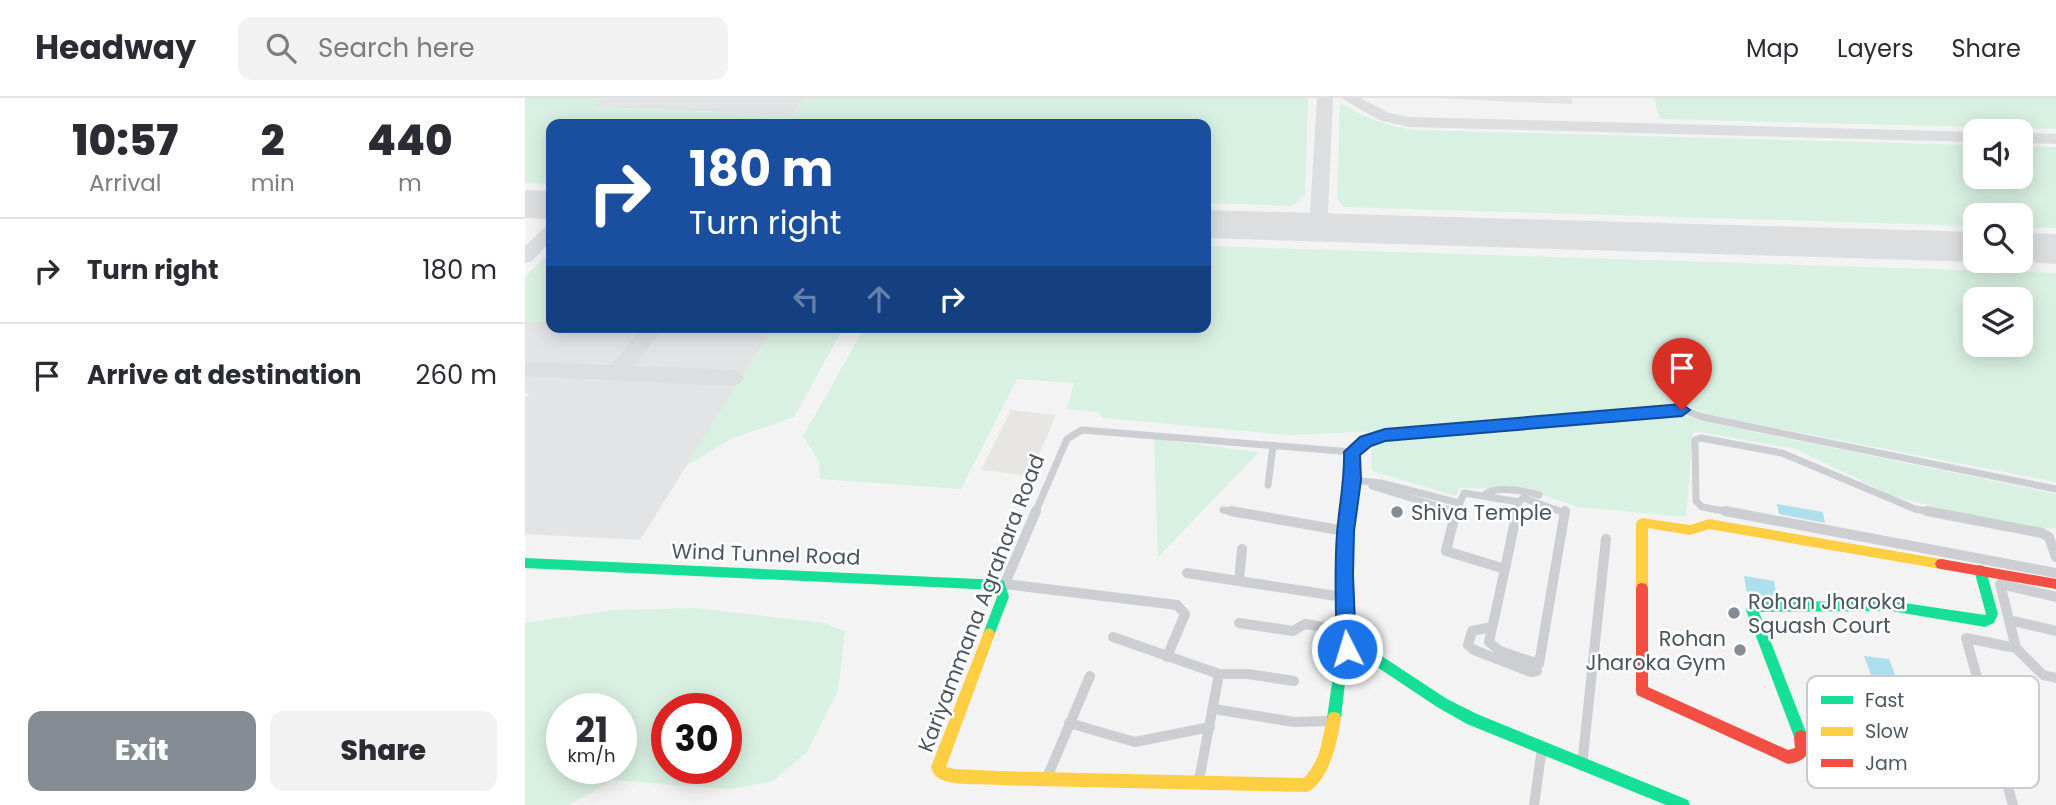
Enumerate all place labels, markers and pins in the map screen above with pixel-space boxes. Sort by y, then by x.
pin [1652,338,1712,410]
place label: Shiva Temple [1411,498,1552,527]
marker: Shiva Temple [1389,504,1405,520]
place label: Rohan Jharoka Squash Court [1748,587,1906,640]
marker: Rohan Jharoka Squash Court [1726,605,1742,621]
place label: Rohan Jharoka Gym [1586,624,1726,677]
marker: Rohan Jharoka Gym [1732,642,1748,658]

